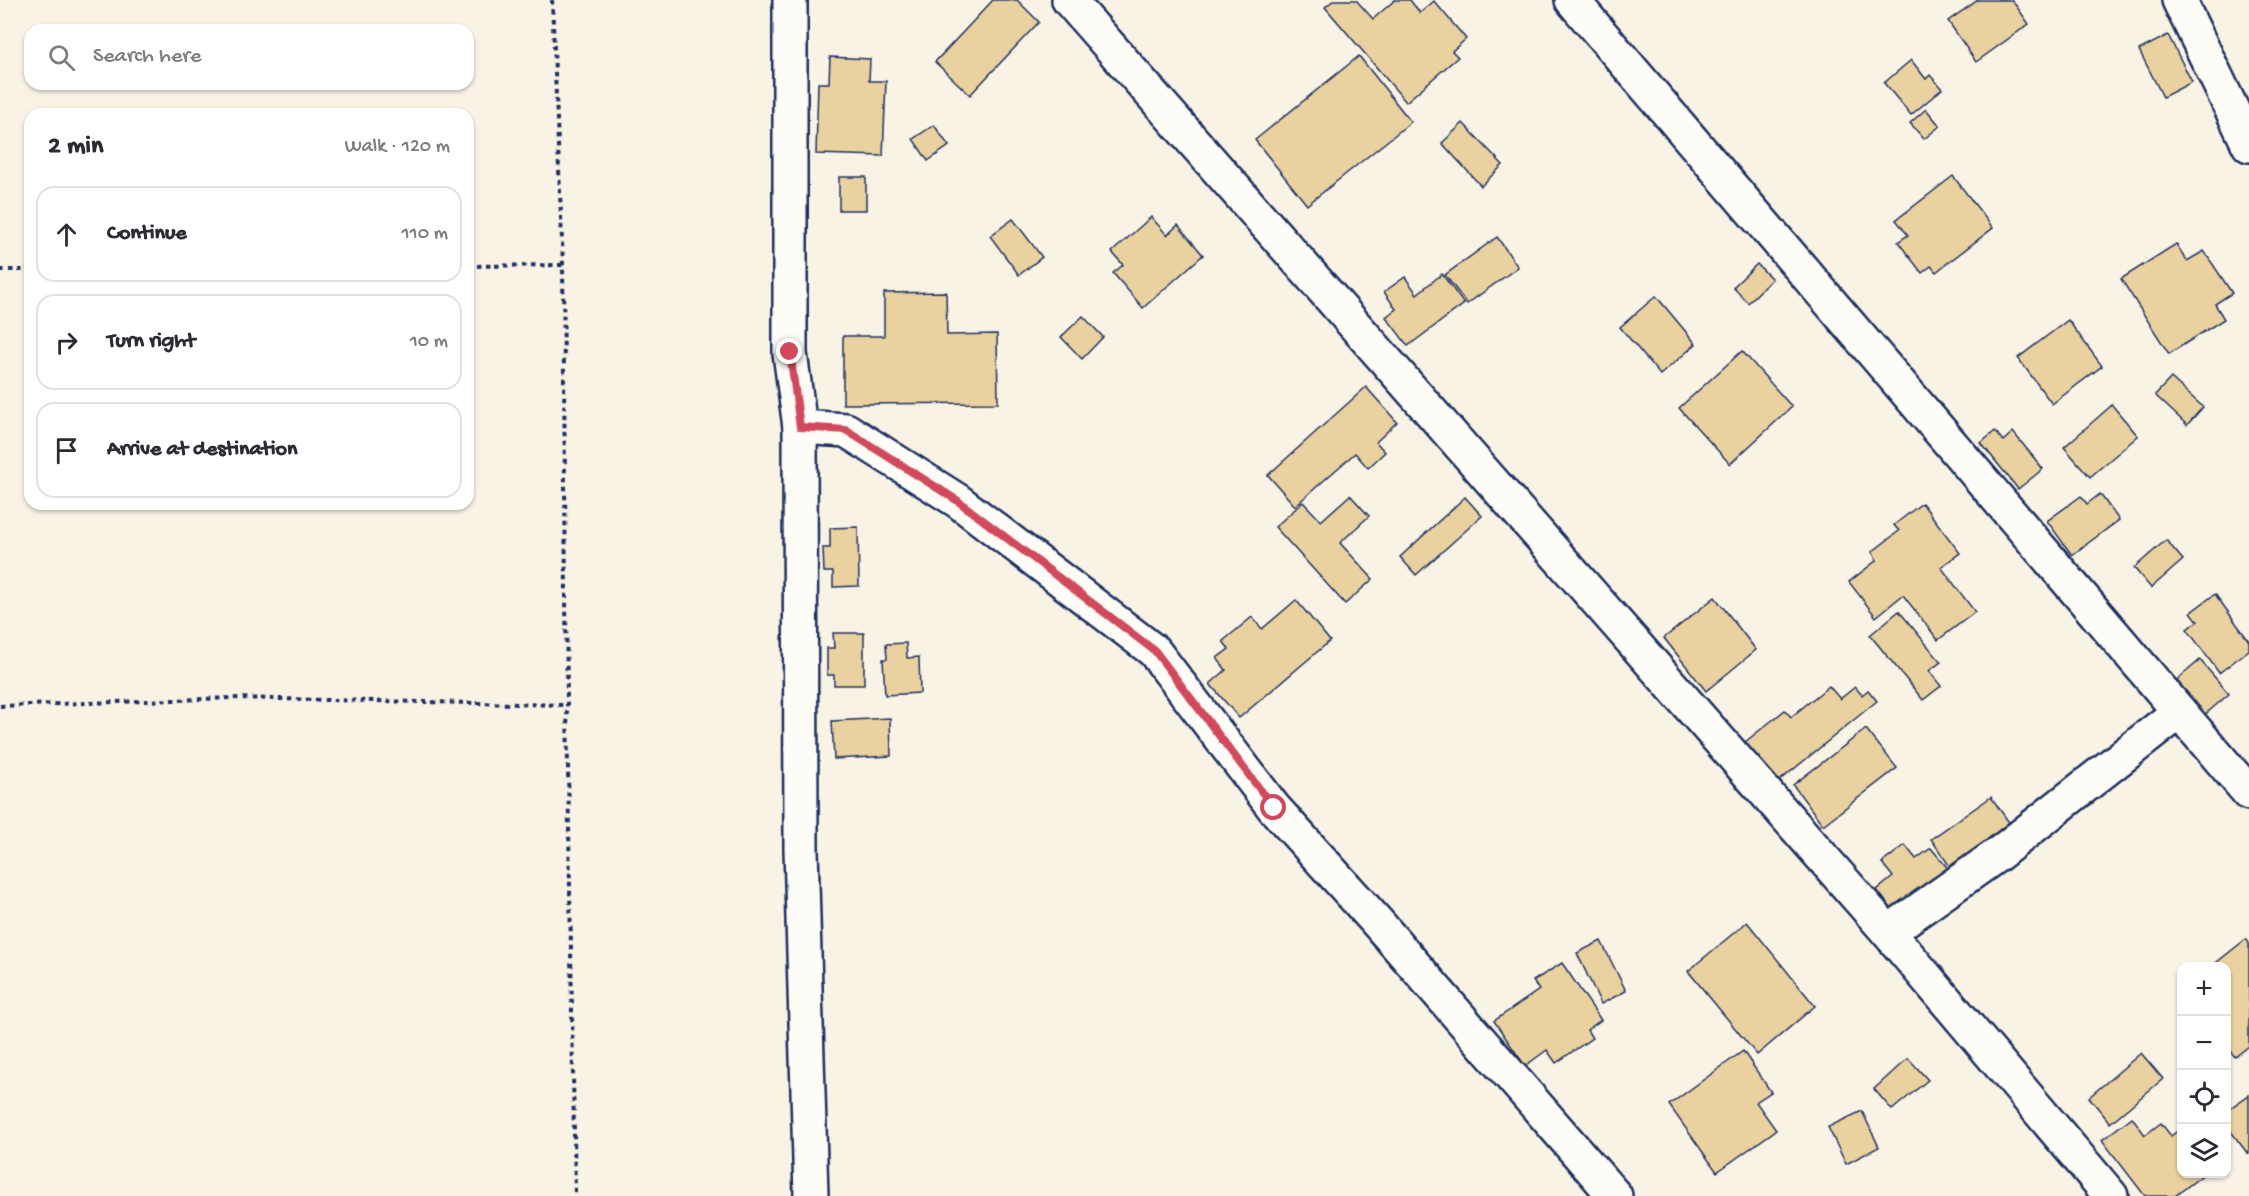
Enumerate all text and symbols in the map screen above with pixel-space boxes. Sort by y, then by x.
search box [24,24,474,90]
icon: search [45,41,78,74]
text: Search here [93,44,201,70]
text: 2 min [48,132,103,163]
text: Walk · 120 m [345,136,450,159]
icon: ahead [50,218,83,251]
text: Continue [107,221,187,247]
text: 110 m [402,223,448,246]
icon: right [50,326,83,359]
text: Turn right [107,329,195,355]
text: 10 m [410,331,448,354]
route end [776,338,802,364]
icon: arrive [50,434,83,467]
text: Arrive at destination [107,437,297,463]
route start [1260,794,1286,820]
map controls [2177,962,2231,1178]
button: + [2177,962,2231,1016]
button: − [2177,1016,2231,1070]
button: locate [2177,1070,2231,1124]
button: layers [2177,1124,2231,1178]

